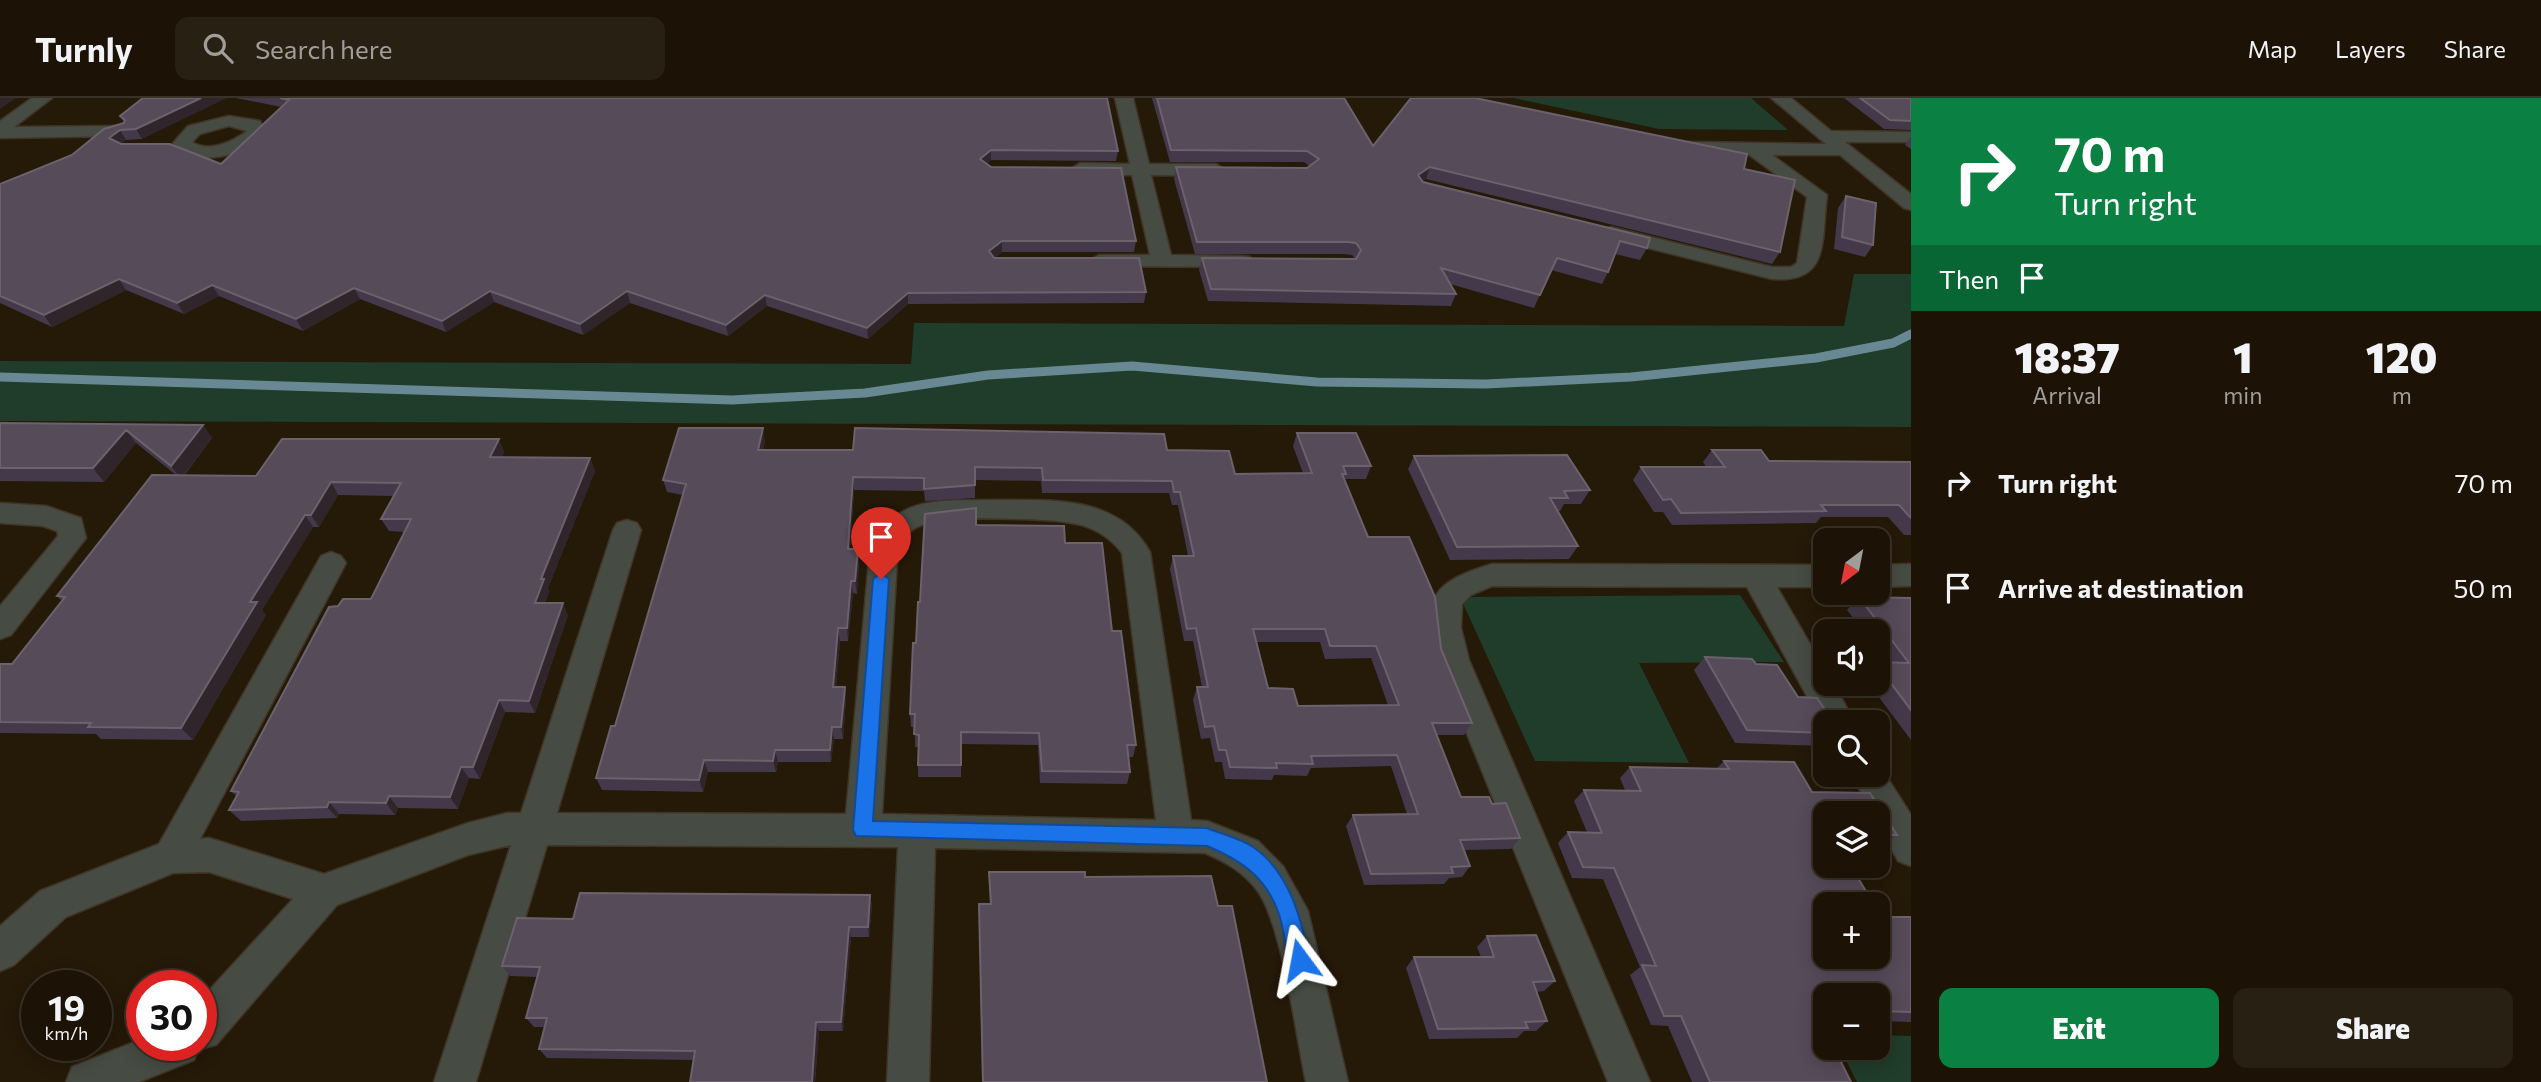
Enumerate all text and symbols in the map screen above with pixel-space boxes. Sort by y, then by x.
search box [175,17,665,80]
text: Turnly [35,28,133,69]
icon: search [199,29,237,67]
text: Search here [255,33,392,64]
text: Map [2248,34,2297,63]
text: Layers [2335,34,2406,63]
text: Share [2444,34,2506,63]
text: 70 m [2054,122,2165,182]
icon: right [1939,126,2030,217]
text: Turn right [2054,182,2197,222]
icon: arrive [2013,259,2051,297]
text: Then [1939,263,1999,294]
text: 18:37 [2014,330,2120,382]
text: 1 [2233,330,2253,382]
text: 120 [2366,330,2438,382]
text: Arrival [2032,381,2102,409]
text: min [2223,381,2262,409]
text: m [2392,381,2412,409]
icon: right [1939,464,1977,502]
text: Turn right [1998,467,2117,498]
text: 70 m [2455,467,2513,498]
pin [851,507,911,579]
icon: arrive [862,518,900,556]
north arrow [1813,528,1890,606]
map controls [1813,528,1890,1060]
icon: arrive [1939,569,1977,607]
text: Arrive at destination [1998,572,2244,603]
text: 50 m [2453,572,2513,603]
button: sound [1813,619,1890,696]
button: search [1813,710,1890,787]
button: layers [1813,801,1890,878]
button: + [1813,892,1890,969]
position arrow [1263,923,1337,997]
speed limit sign: 30 [126,970,217,1061]
button: − [1813,983,1890,1060]
text: 19 [48,985,85,1028]
button: Exit [1939,988,2219,1068]
button: Share [2233,988,2513,1068]
text: km/h [45,1022,88,1044]

